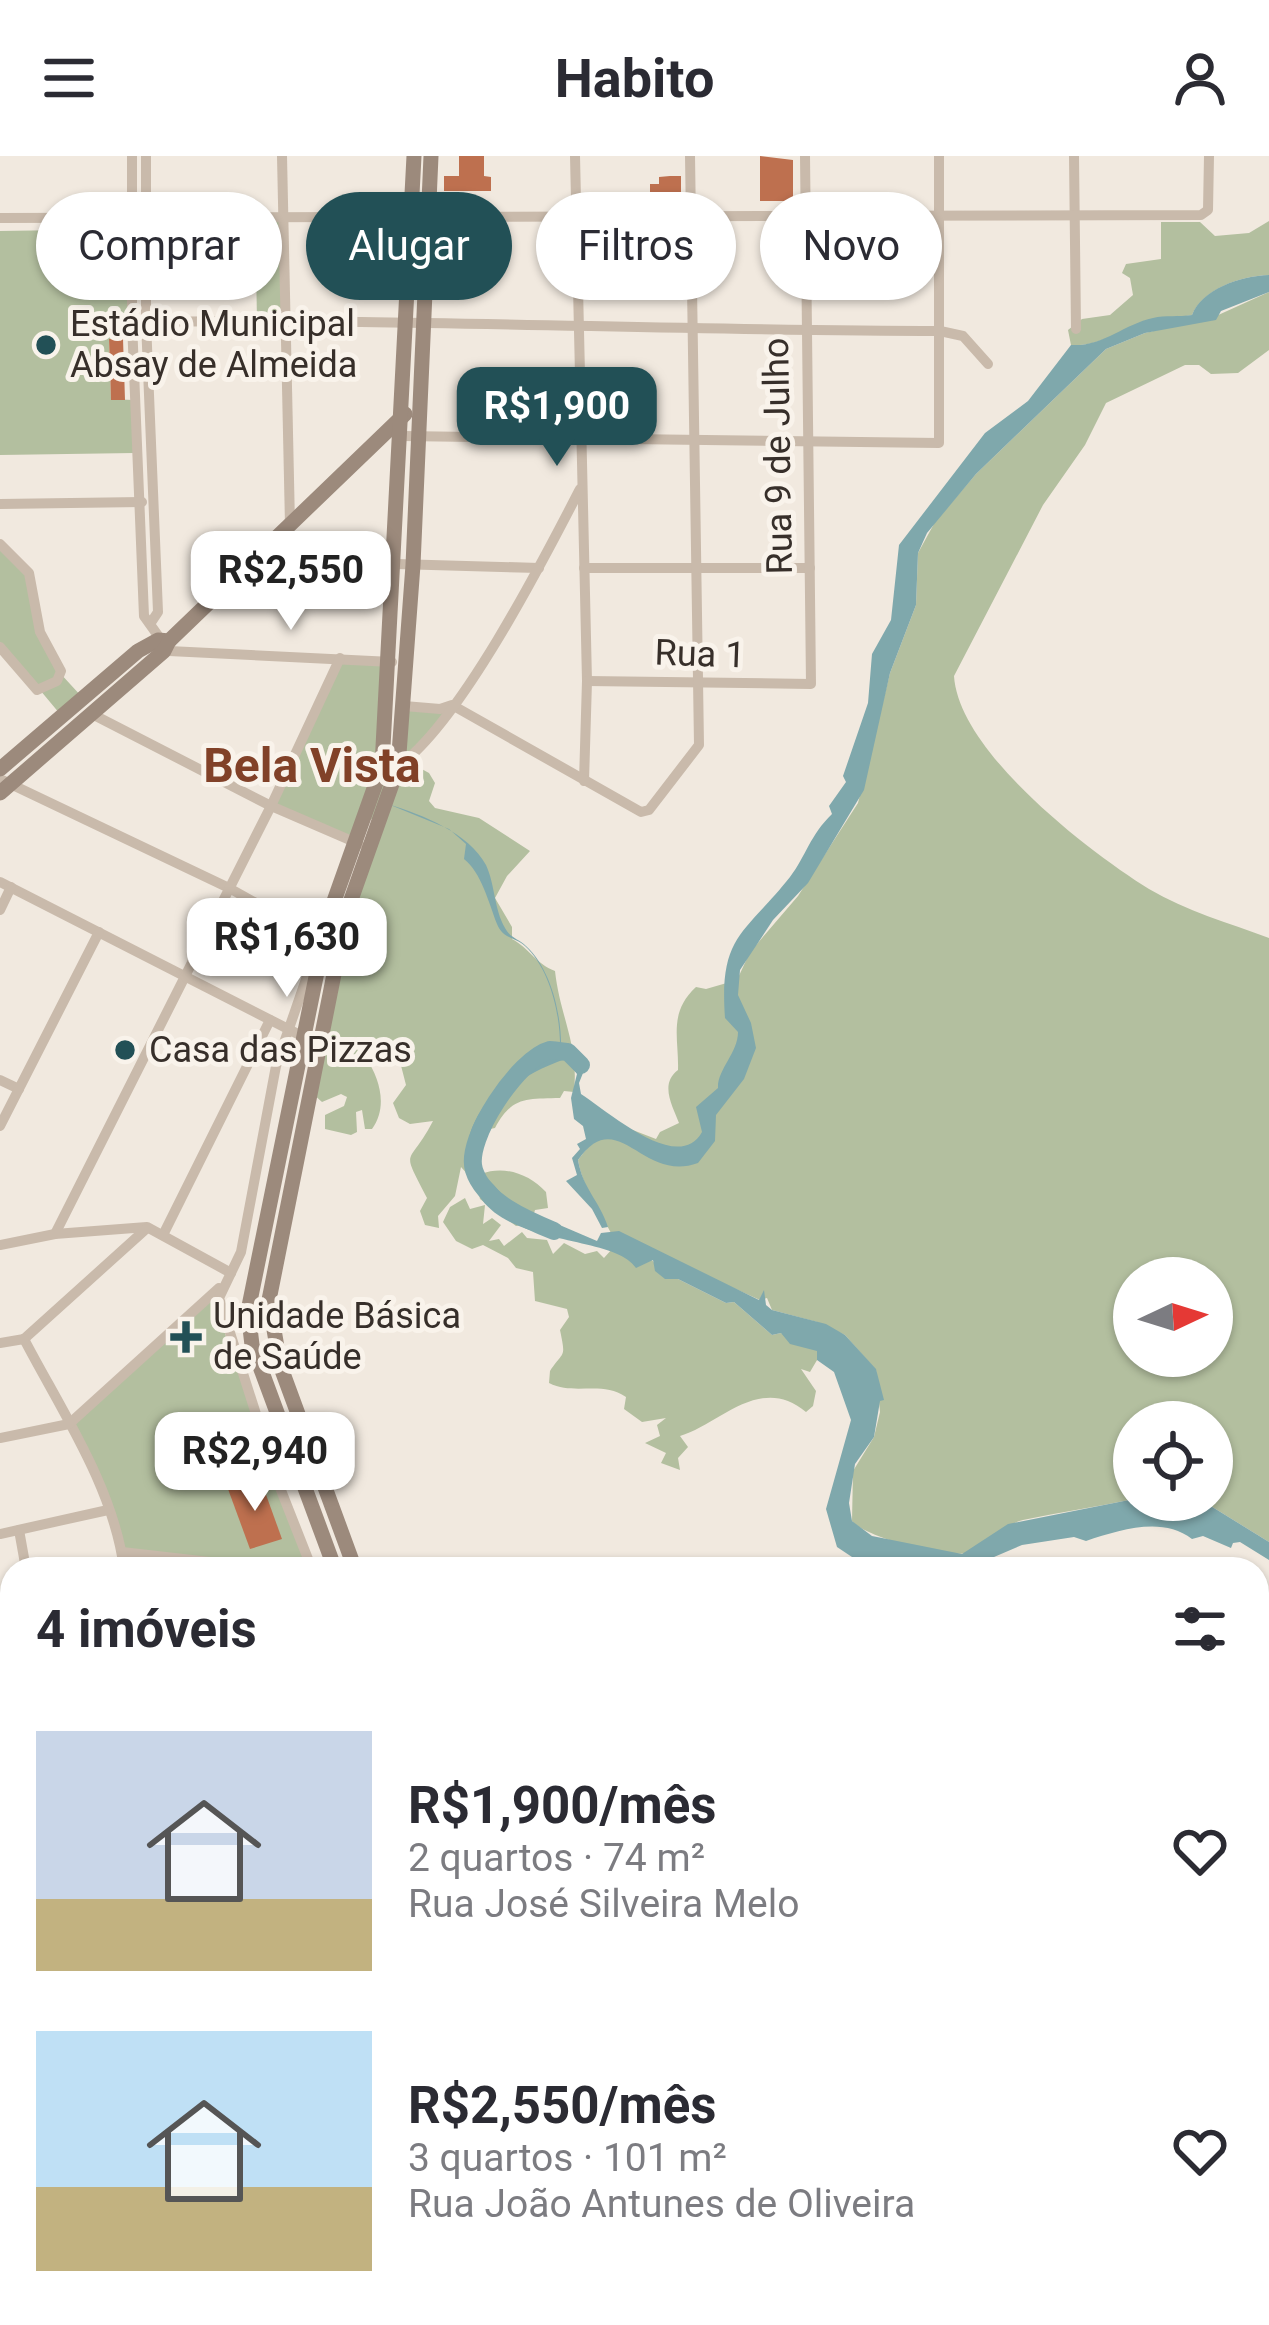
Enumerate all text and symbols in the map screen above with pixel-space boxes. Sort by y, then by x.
icon: menu [36,45,102,111]
icon: person [1167,45,1233,111]
text: Habito [555,47,714,110]
chip: Comprar [36,192,282,300]
chip: Alugar [306,192,512,300]
chip: Filtros [536,192,736,300]
chip: Novo [760,192,942,300]
place label: Estádio Municipal Absay de Almeida [70,303,357,386]
marker: Estádio Municipal Absay de Almeida [33,332,59,358]
street label: Rua 9 de Julho [755,337,801,575]
pin: R$1,900 [446,367,668,469]
text: R$1,900 [484,383,630,429]
pin: R$2,550 [180,531,402,633]
text: R$2,550 [218,547,364,593]
street label: Rua 1 [654,631,746,677]
district label: Bela Vista [203,737,421,794]
pin: R$1,630 [176,898,398,1000]
text: R$1,630 [214,914,360,960]
place label: Casa das Pizzas [149,1029,412,1071]
marker: Casa das Pizzas [112,1037,138,1063]
north arrow [1113,1257,1233,1377]
map controls [1113,1257,1233,1521]
place label: Unidade Básica de Saúde [213,1295,461,1378]
marker: Unidade Básica de Saúde [170,1321,202,1353]
button: locate [1113,1401,1233,1521]
pin: R$2,940 [144,1412,366,1514]
text: R$2,940 [182,1428,328,1474]
icon: filters [1167,1596,1233,1662]
text: 4 imóveis [36,1600,257,1659]
text: R$1,900/mês [408,1776,716,1835]
icon: home [132,1779,276,1923]
icon: heart [1167,1818,1233,1884]
text: 2 quartos · 74 m² [408,1835,705,1881]
text: Rua José Silveira Melo [408,1881,799,1927]
text: R$2,550/mês [408,2076,716,2135]
icon: home [132,2079,276,2223]
icon: heart [1167,2118,1233,2184]
text: 3 quartos · 101 m² [408,2135,727,2181]
text: Rua João Antunes de Oliveira [408,2181,915,2227]

